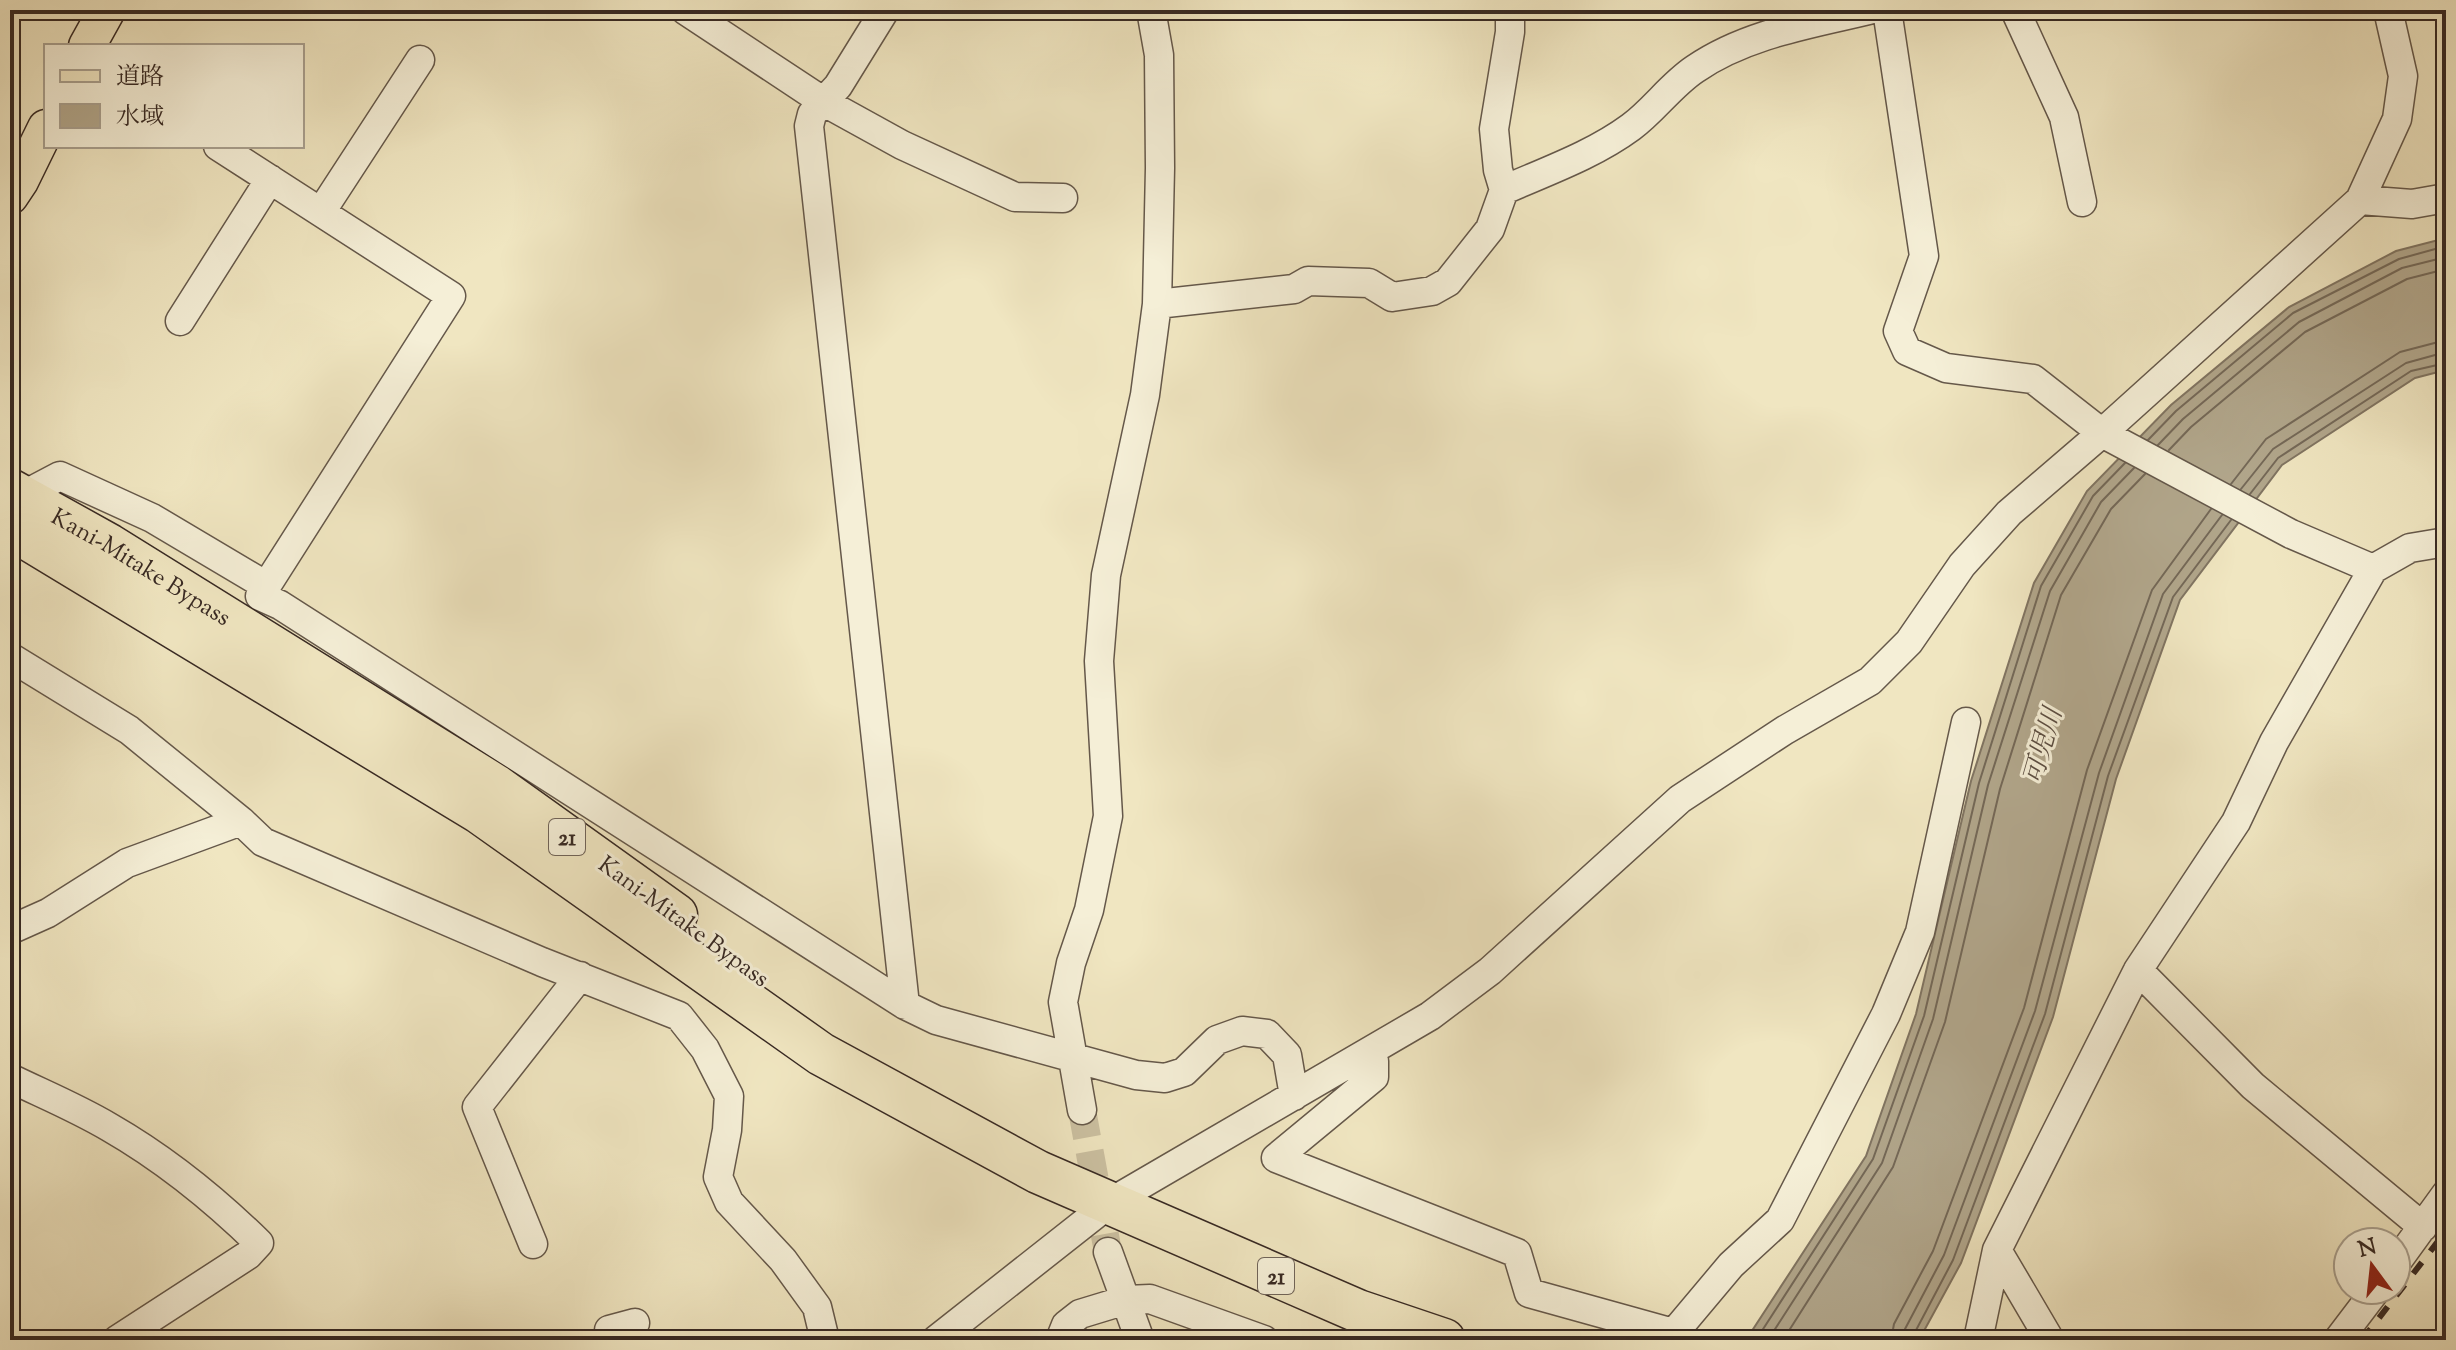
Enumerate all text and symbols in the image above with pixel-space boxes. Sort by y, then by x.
legend [44,44,304,148]
text: 道路 [116,61,164,95]
text: 水域 [116,101,164,135]
street label: Kani-Mitake Bypass [44,501,237,636]
water label: 可児川 [2016,701,2074,789]
road number: 21 [549,819,585,855]
street label: Kani-Mitake Bypass [590,849,775,996]
north arrow [2332,1226,2412,1306]
text: N [2355,1232,2381,1267]
road number: 21 [1258,1258,1294,1294]

